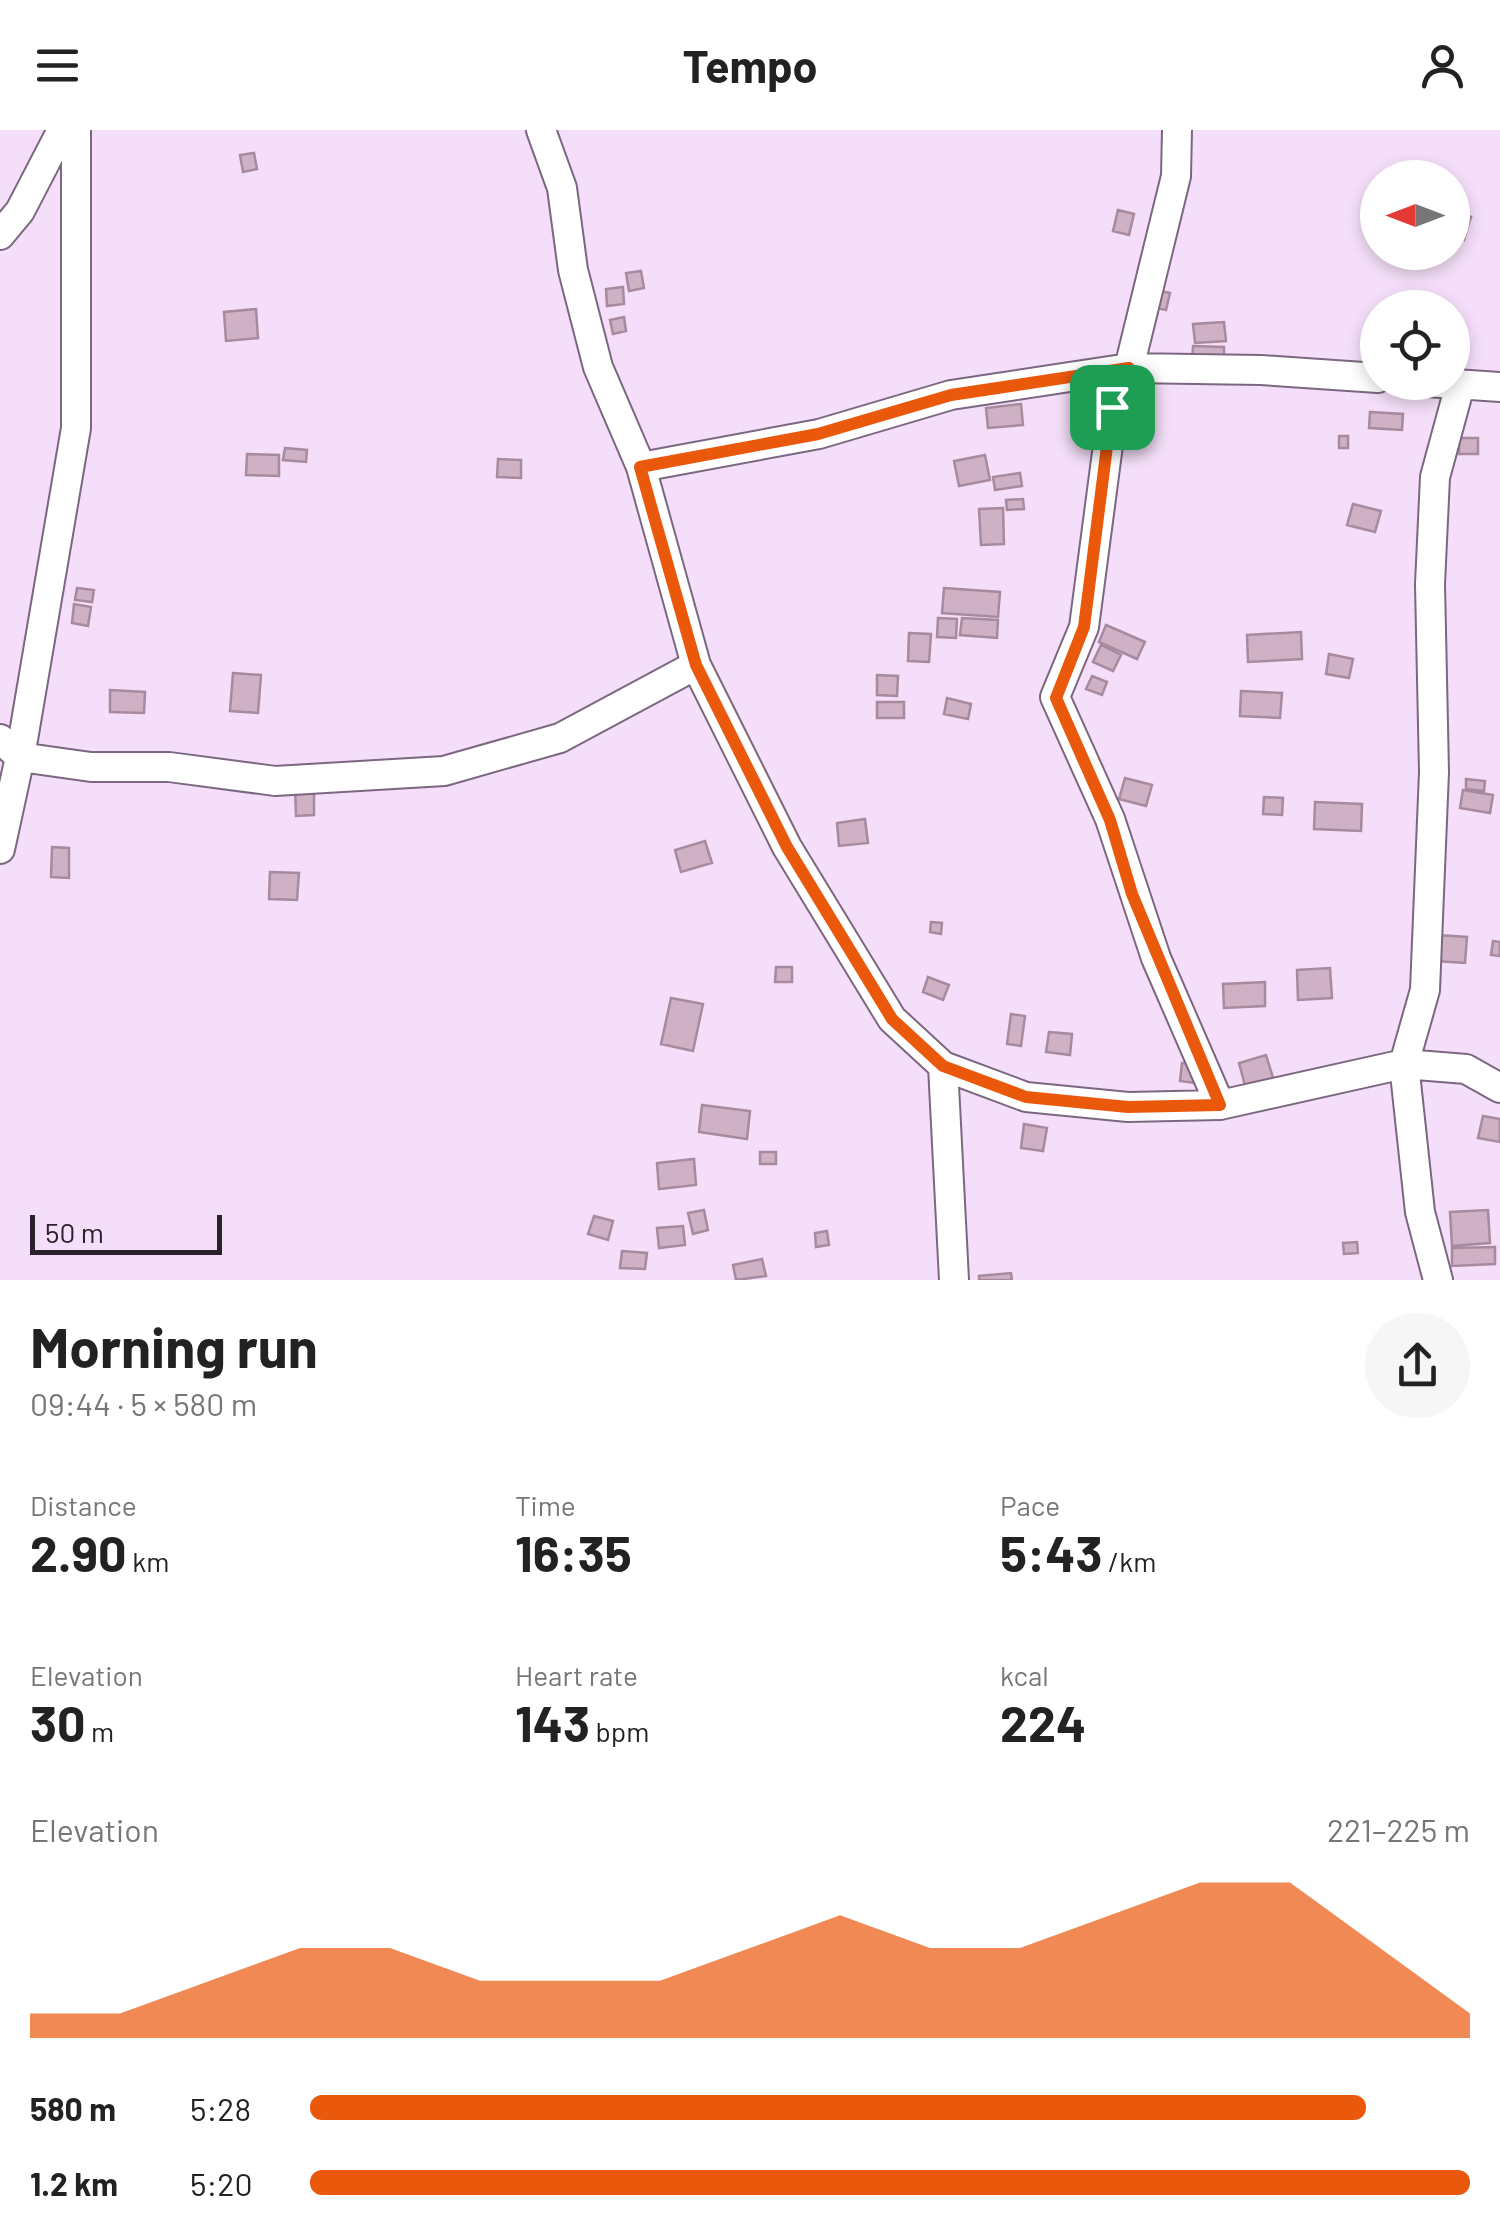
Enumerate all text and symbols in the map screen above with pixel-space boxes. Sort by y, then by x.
icon: menu [30,38,85,93]
text: Tempo [682,38,818,92]
icon: person [1415,38,1470,93]
north arrow [1360,160,1470,270]
map controls [1360,160,1470,400]
button: locate [1360,290,1470,400]
pin [1070,365,1155,450]
icon: arrive [1085,380,1140,435]
scale bar [30,1210,222,1254]
text: 50 m [45,1215,104,1249]
text: Morning run [30,1313,318,1379]
button: share [1365,1313,1470,1418]
text: 09:44 · 5 × 580 m [30,1384,257,1422]
text: Distance [30,1488,137,1522]
text: Time [515,1488,576,1522]
text: Pace [1000,1488,1060,1522]
text: 2.90 [30,1522,127,1582]
text: 16:35 [515,1522,632,1582]
text: 5:43 [1000,1522,1102,1582]
text: km [127,1544,169,1578]
text: /km [1102,1544,1156,1578]
text: Elevation [30,1658,143,1692]
text: Heart rate [515,1658,638,1692]
text: kcal [1000,1658,1049,1692]
text: 30 [30,1692,86,1752]
text: 143 [515,1692,590,1752]
text: 224 [1000,1692,1086,1752]
text: m [86,1714,114,1748]
text: bpm [590,1714,649,1748]
text: Elevation [30,1810,159,1848]
text: 221–225 m [1327,1810,1470,1848]
text: 580 m [30,2089,116,2127]
text: 5:28 [190,2089,251,2127]
text: 1.2 km [30,2164,118,2202]
text: 5:20 [190,2164,253,2202]

